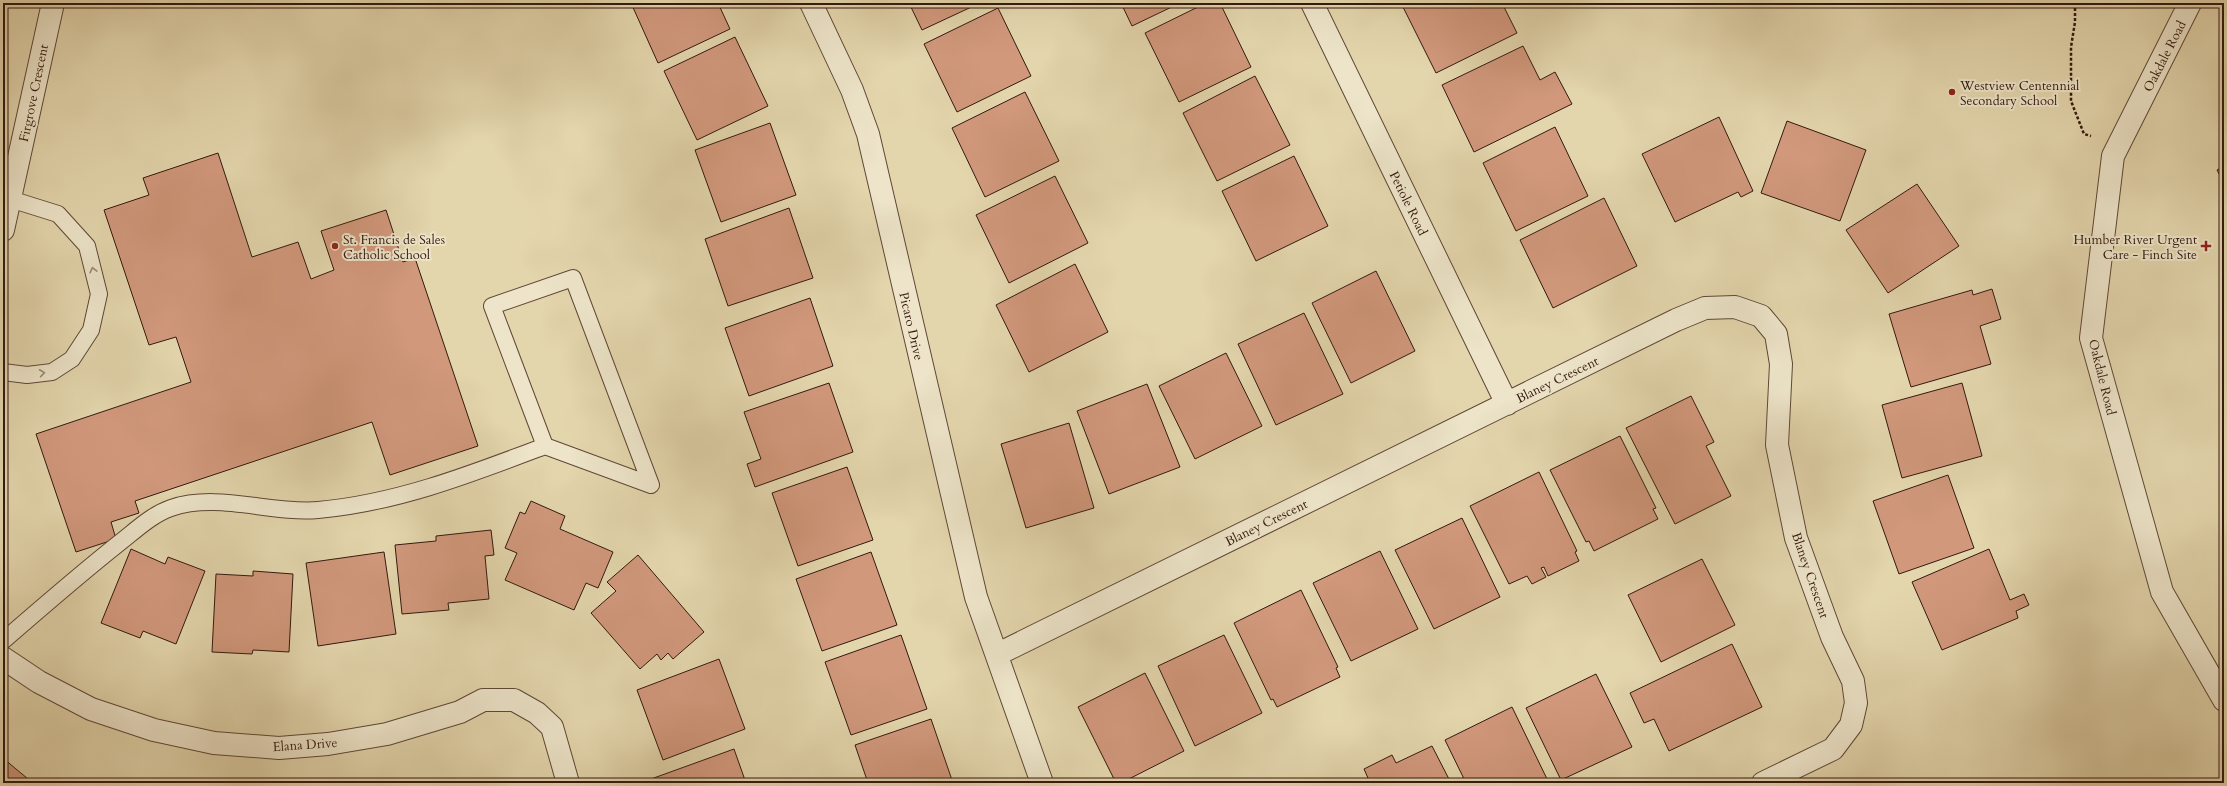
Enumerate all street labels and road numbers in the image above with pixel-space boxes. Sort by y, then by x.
street label: Oakdale Road [2139,18,2191,95]
street label: Firgrove Crescent [15,43,53,144]
street label: Petiole Road [1385,168,1431,239]
street label: Picaro Drive [894,290,928,362]
street label: Oakdale Road [2084,337,2120,417]
street label: Blaney Crescent [1513,352,1602,408]
street label: Blaney Crescent [1222,495,1311,551]
street label: Blaney Crescent [1787,530,1833,621]
street label: Elana Drive [272,734,338,756]

